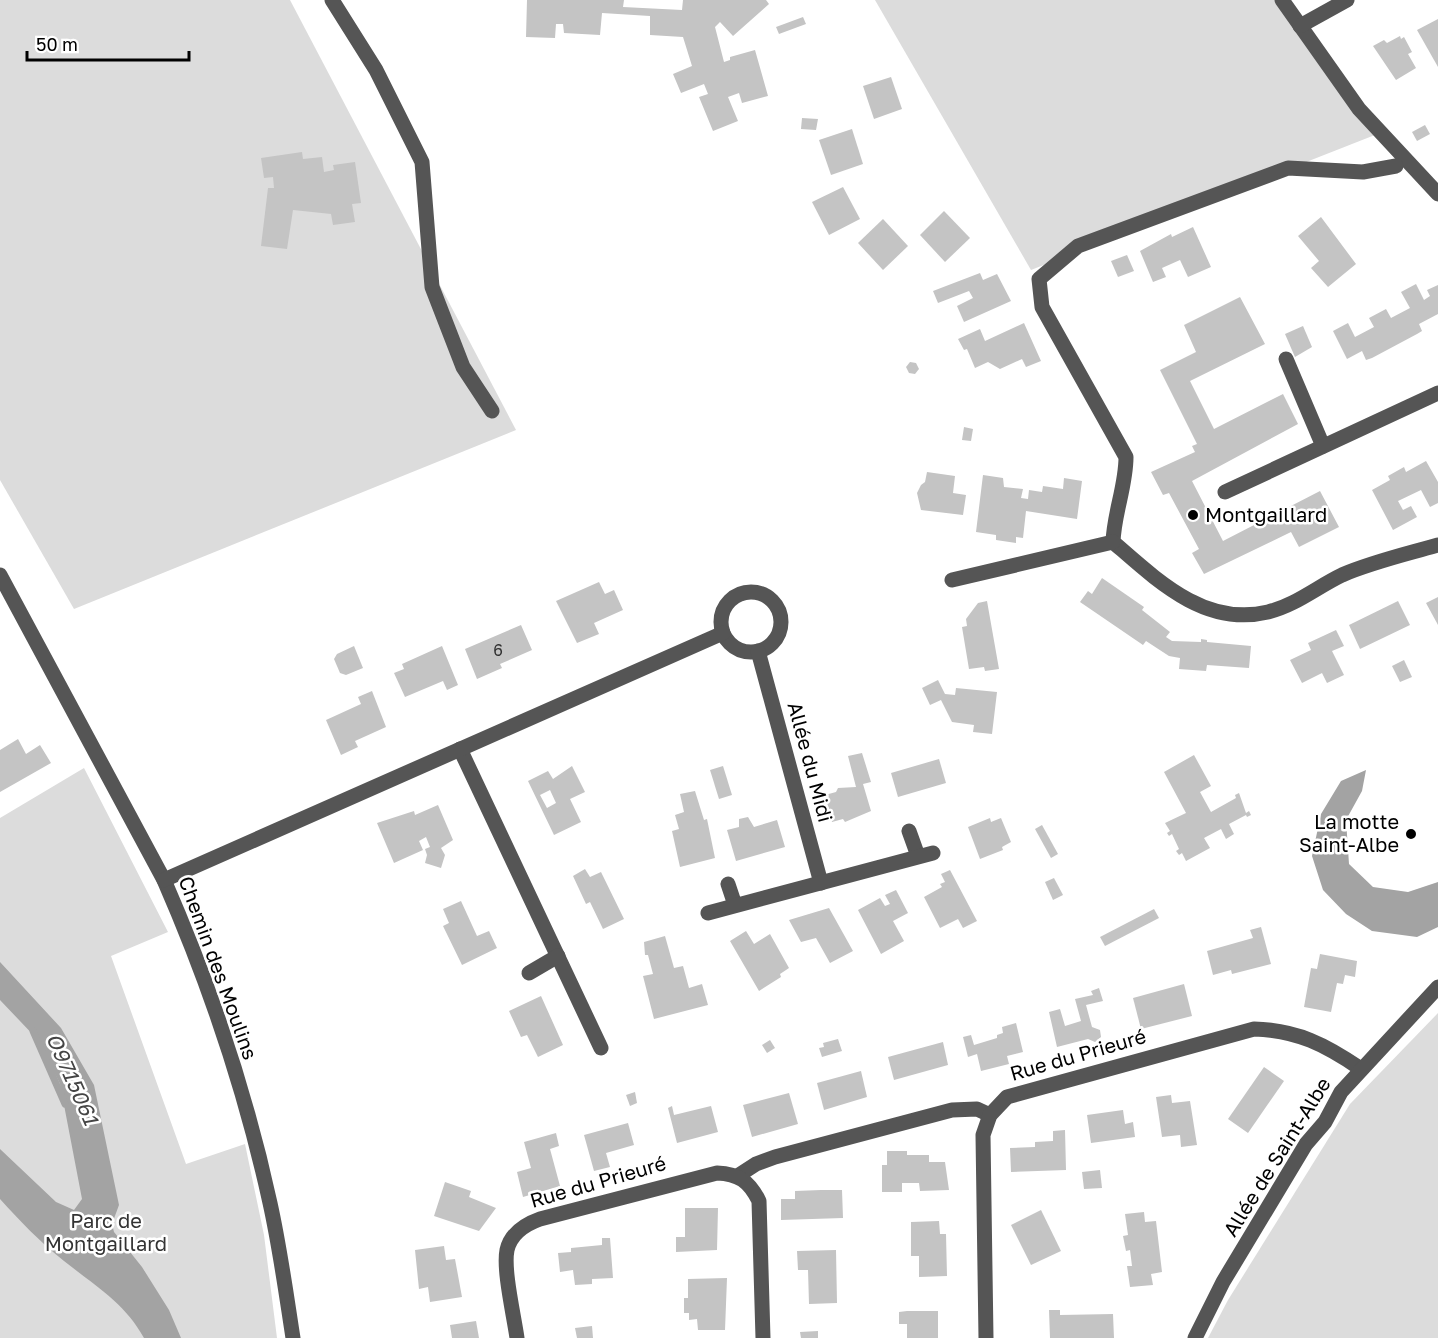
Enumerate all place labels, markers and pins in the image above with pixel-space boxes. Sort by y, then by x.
place label: Montgaillard [1205,502,1327,526]
marker: Montgaillard [1186,508,1200,522]
place label: La motte Saint-Albe [1299,809,1399,856]
marker: La motte Saint-Albe [1404,827,1418,841]

